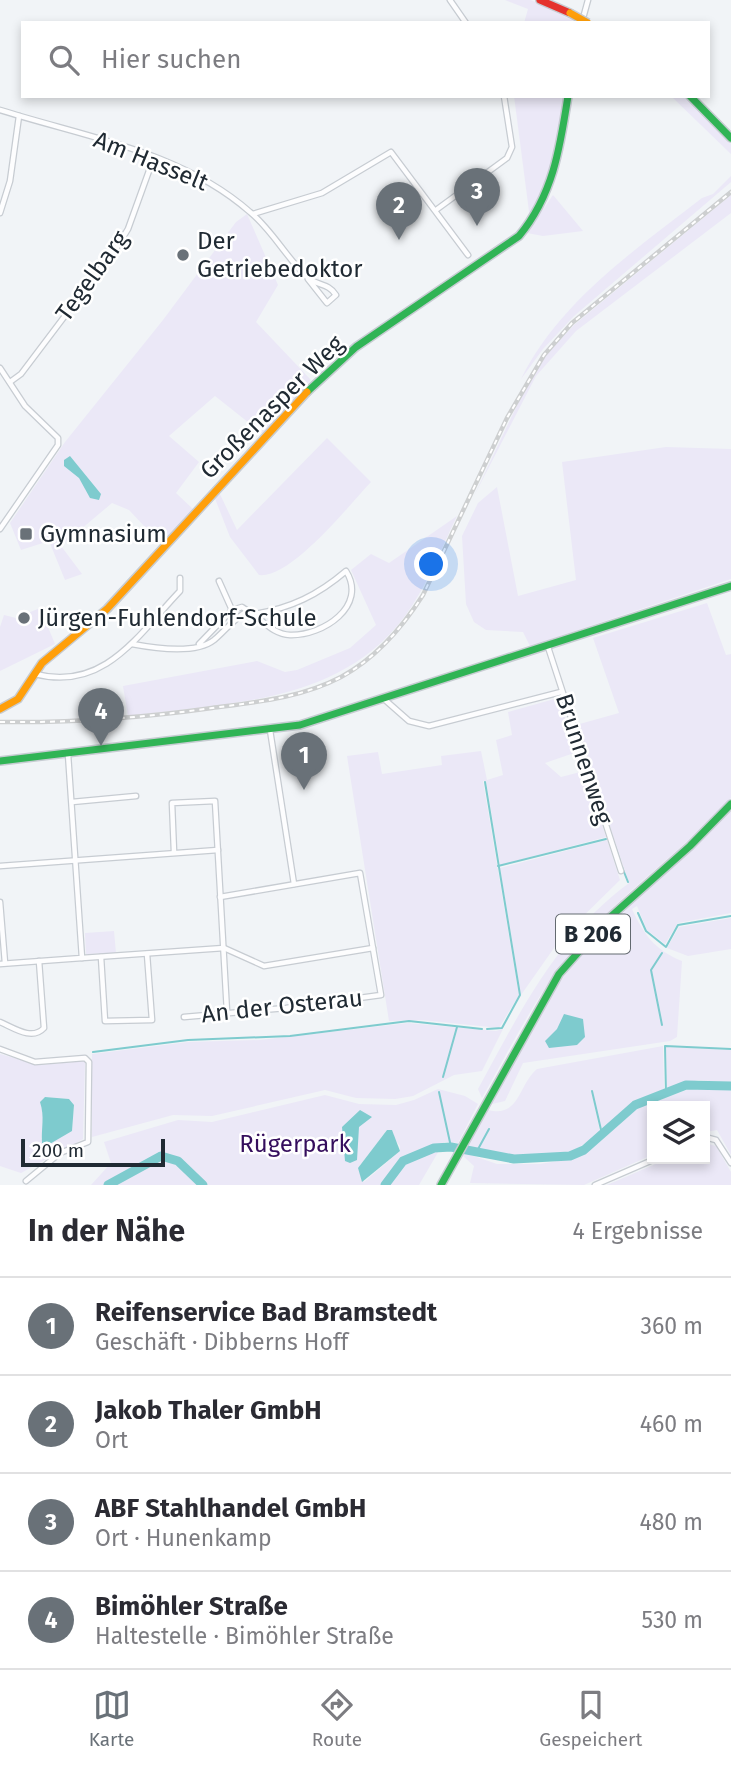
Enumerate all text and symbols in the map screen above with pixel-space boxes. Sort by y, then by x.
search box [21,21,710,98]
icon: search [45,41,83,79]
text: Hier suchen [101,44,241,75]
street label: Am Hasselt [90,125,213,197]
pin: 3 [454,168,500,226]
pin: 2 [376,182,422,240]
street label: Tegelbarg [50,225,134,327]
place label: Der Getriebedoktor [197,227,363,283]
marker: Der Getriebedoktor [175,247,191,263]
street label: Großenasper Weg [194,329,350,485]
place label: Gymnasium [40,520,167,548]
marker: Gymnasium [18,526,34,542]
your location [414,547,448,581]
place label: Jürgen-Fuhlendorf-Schule [38,604,317,632]
marker: Jürgen-Fuhlendorf-Schule [16,610,32,626]
pin: 4 [78,688,124,746]
street label: Brunnenweg [550,690,618,828]
pin: 1 [281,732,327,790]
road number: B 206 [556,914,630,953]
street label: An der Osterau [200,984,364,1028]
map controls [647,1101,710,1164]
button: layers [647,1101,710,1164]
park label: Rügerpark [239,1130,351,1158]
scale bar [21,1136,164,1168]
text: 200 m [32,1139,84,1162]
text: In der Nähe [28,1213,185,1249]
text: 4 Ergebnisse [573,1217,703,1245]
text: Reifenservice Bad Bramstedt [95,1297,437,1328]
text: 1 [46,1312,56,1340]
text: 360 m [641,1312,703,1340]
text: Geschäft · Dibberns Hoff [95,1328,348,1356]
text: Jakob Thaler GmbH [95,1395,322,1426]
text: 2 [45,1410,57,1438]
text: 460 m [640,1410,703,1438]
text: Ort [95,1426,128,1454]
text: ABF Stahlhandel GmbH [95,1493,366,1524]
text: 3 [45,1508,57,1536]
text: 480 m [639,1508,703,1536]
text: Ort · Hunenkamp [95,1524,272,1552]
text: Bimöhler Straße [95,1591,288,1622]
text: 4 [45,1606,58,1634]
text: 530 m [642,1606,703,1634]
text: Haltestelle · Bimöhler Straße [95,1622,394,1650]
tab: Karte [89,1686,134,1751]
tab: Route [312,1686,362,1751]
tab: Gespeichert [539,1686,642,1751]

